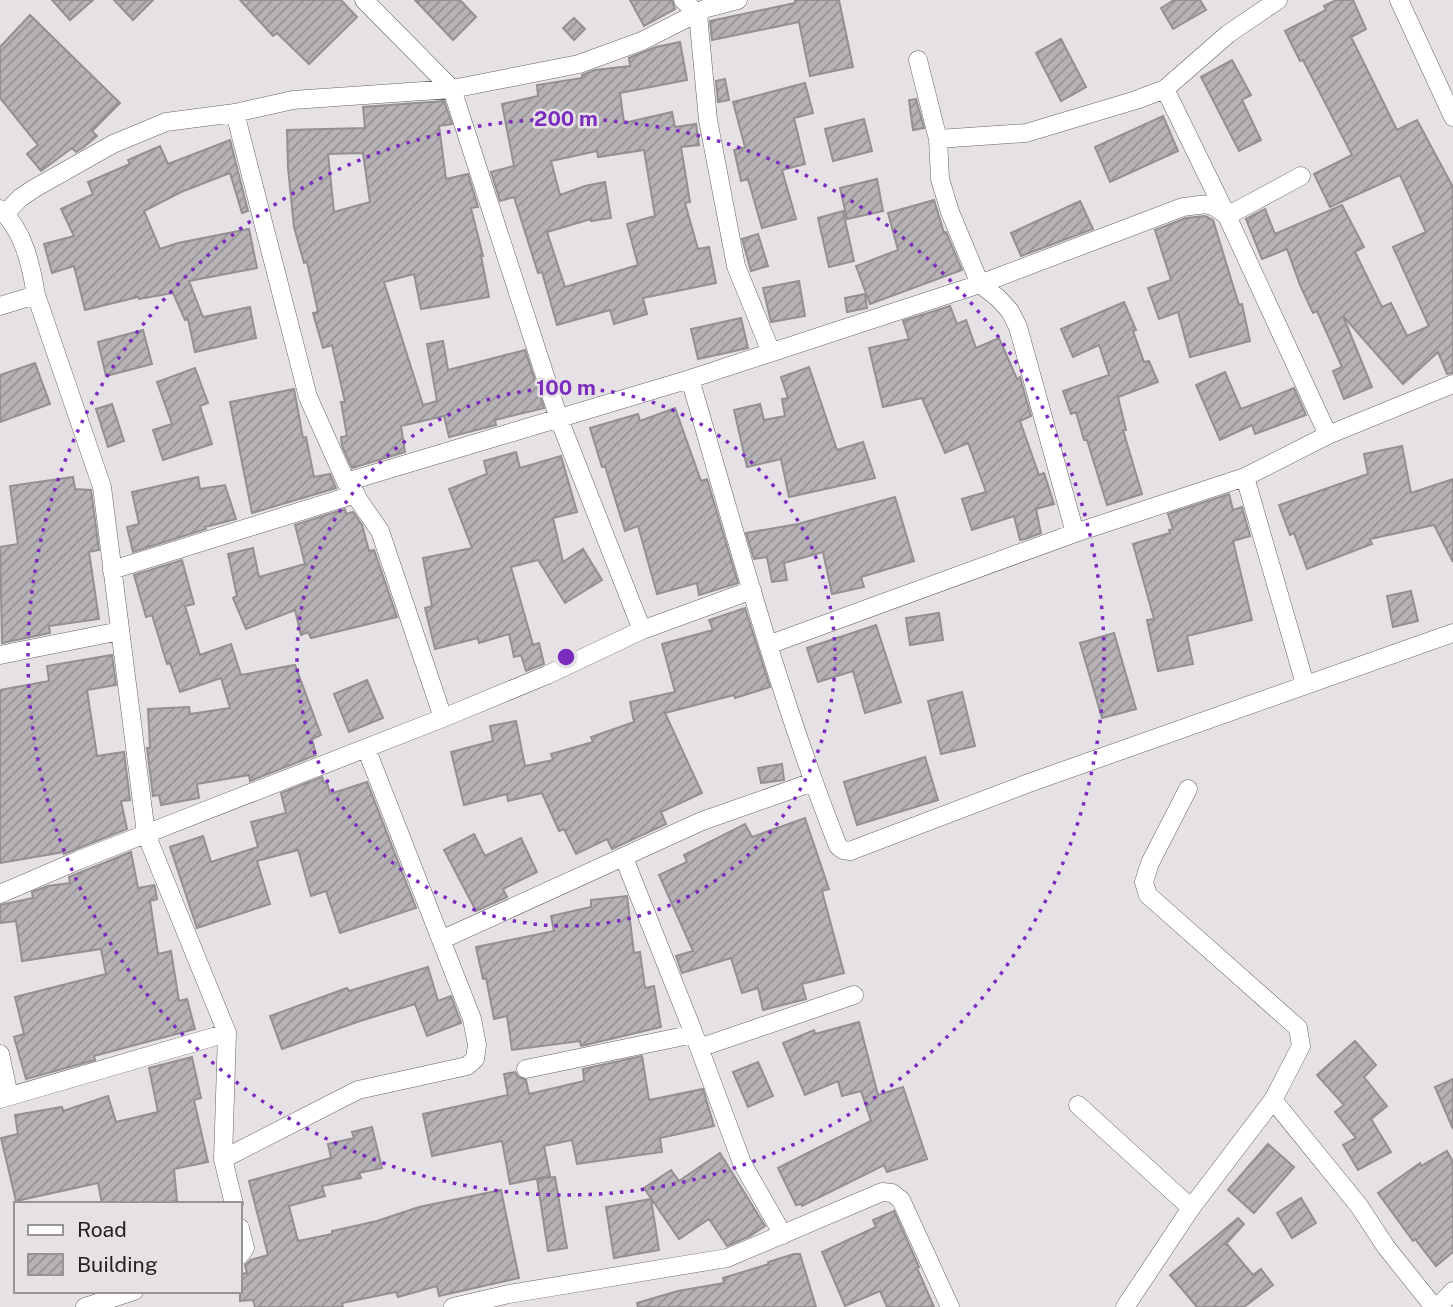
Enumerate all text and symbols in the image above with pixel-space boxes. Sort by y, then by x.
text: 200 m [534,106,598,131]
text: 100 m [536,375,596,400]
centre of rings [554,645,578,669]
legend [14,1202,242,1293]
text: Road [77,1217,127,1242]
text: Building [77,1252,158,1277]

